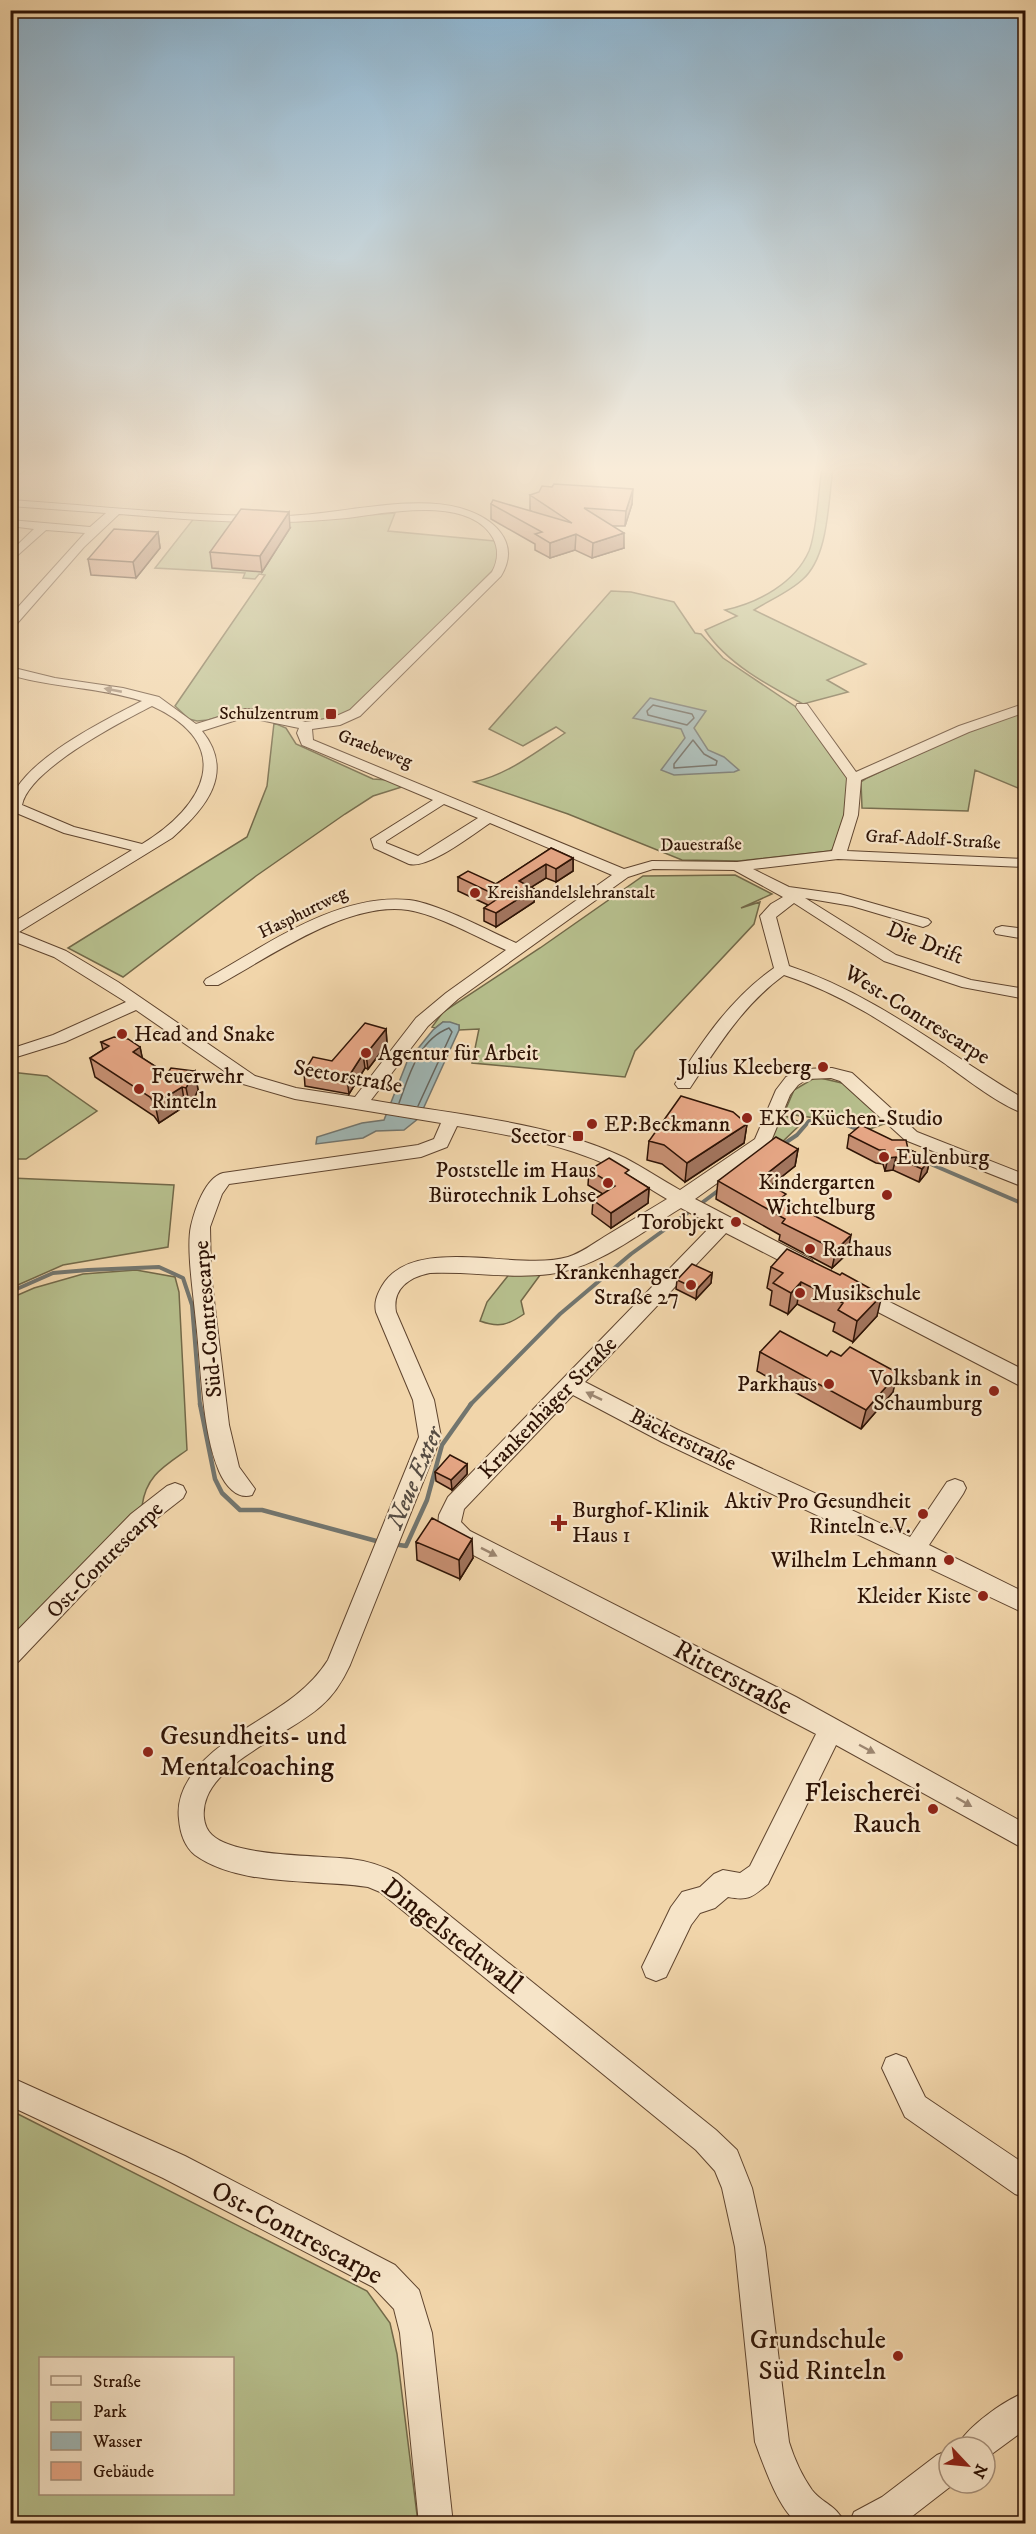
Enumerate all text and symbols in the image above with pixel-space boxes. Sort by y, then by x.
one-way arrow [103,685,122,694]
place label: Schulzentrum [219,703,319,725]
marker: Schulzentrum [324,707,338,721]
street label: Graebeweg [335,725,416,773]
street label: Graf-Adolf-Straße [865,825,1001,855]
street label: Dauestraße [660,833,742,857]
street label: Hasphurtweg [255,882,351,944]
place label: Kreishandelslehranstalt [487,882,655,904]
marker: Kreishandelslehranstalt [468,886,482,900]
street label: Die Drift [883,915,967,971]
street label: West-Contrescarpe [838,959,995,1071]
place label: Head and Snake [134,1021,275,1048]
marker: Head and Snake [115,1027,129,1041]
place label: Agentur für Arbeit [378,1040,539,1067]
marker: Agentur für Arbeit [359,1046,373,1060]
street label: Seetorstraße [292,1054,404,1100]
place label: Julius Kleeberg [677,1054,811,1081]
marker: Julius Kleeberg [816,1060,830,1074]
place label: Feuerwehr Rinteln [151,1063,245,1115]
marker: Feuerwehr Rinteln [132,1082,146,1096]
place label: EKO Küchen-Studio [759,1105,943,1132]
place label: EP:Beckmann [604,1111,731,1138]
marker: EKO Küchen-Studio [740,1111,754,1125]
marker: EP:Beckmann [585,1117,599,1131]
place label: Seetor [510,1123,567,1150]
marker: Seetor [571,1129,585,1143]
place label: Eulenburg [896,1144,989,1171]
marker: Eulenburg [877,1150,891,1164]
place label: Poststelle im Haus Bürotechnik Lohse [428,1157,596,1209]
place label: Kindergarten Wichtelburg [758,1169,875,1221]
marker: Poststelle im Haus Bürotechnik Lohse [601,1176,615,1190]
marker: Kindergarten Wichtelburg [880,1188,894,1202]
place label: Torobjekt [638,1209,724,1236]
marker: Torobjekt [729,1215,743,1229]
place label: Rathaus [822,1236,892,1263]
street label: Süd-Contrescarpe [188,1239,228,1399]
marker: Rathaus [803,1242,817,1256]
place label: Krankenhager Straße 27 [554,1259,680,1311]
marker: Krankenhager Straße 27 [684,1278,698,1292]
place label: Musikschule [812,1280,921,1307]
marker: Musikschule [793,1286,807,1300]
street label: Krankenhäger Straße [473,1331,623,1485]
place label: Volksbank in Schaumburg [869,1365,983,1417]
place label: Parkhaus [737,1371,817,1398]
marker: Parkhaus [822,1377,836,1391]
marker: Volksbank in Schaumburg [987,1384,1001,1398]
one-way arrow [586,1392,603,1401]
street label: Bäckerstraße [625,1403,741,1477]
water label: Neue Exter [379,1420,451,1535]
place label: Aktiv Pro Gesundheit Rinteln e.V. [725,1488,911,1540]
street label: Ost-Contrescarpe [41,1496,169,1624]
place label: Burghof-Klinik Haus 1 [572,1497,709,1549]
marker: Aktiv Pro Gesundheit Rinteln e.V. [916,1507,930,1521]
marker: Burghof-Klinik Haus 1 [550,1514,568,1532]
one-way arrow [481,1547,498,1557]
place label: Wilhelm Lehmann [770,1547,938,1574]
marker: Wilhelm Lehmann [942,1553,956,1567]
place label: Kleider Kiste [857,1583,971,1610]
marker: Kleider Kiste [976,1589,990,1603]
street label: Ritterstraße [668,1632,798,1724]
place label: Gesundheits- und Mentalcoaching [160,1719,347,1784]
one-way arrow [859,1744,876,1754]
marker: Gesundheits- und Mentalcoaching [141,1745,155,1759]
place label: Fleischerei Rauch [804,1776,921,1841]
one-way arrow [956,1797,972,1808]
marker: Fleischerei Rauch [926,1802,940,1816]
street label: Dingelstedtwall [375,1870,529,2002]
street label: Ost-Contrescarpe [205,2173,389,2293]
place label: Grundschule Süd Rinteln [750,2323,886,2388]
marker: Grundschule Süd Rinteln [891,2349,905,2363]
legend [39,2357,234,2495]
text: Straße [93,2371,141,2393]
text: Park [93,2401,127,2423]
text: Wasser [92,2431,143,2453]
north arrow [937,2435,997,2495]
text: Gebäude [93,2461,154,2483]
text: N [968,2461,991,2481]

